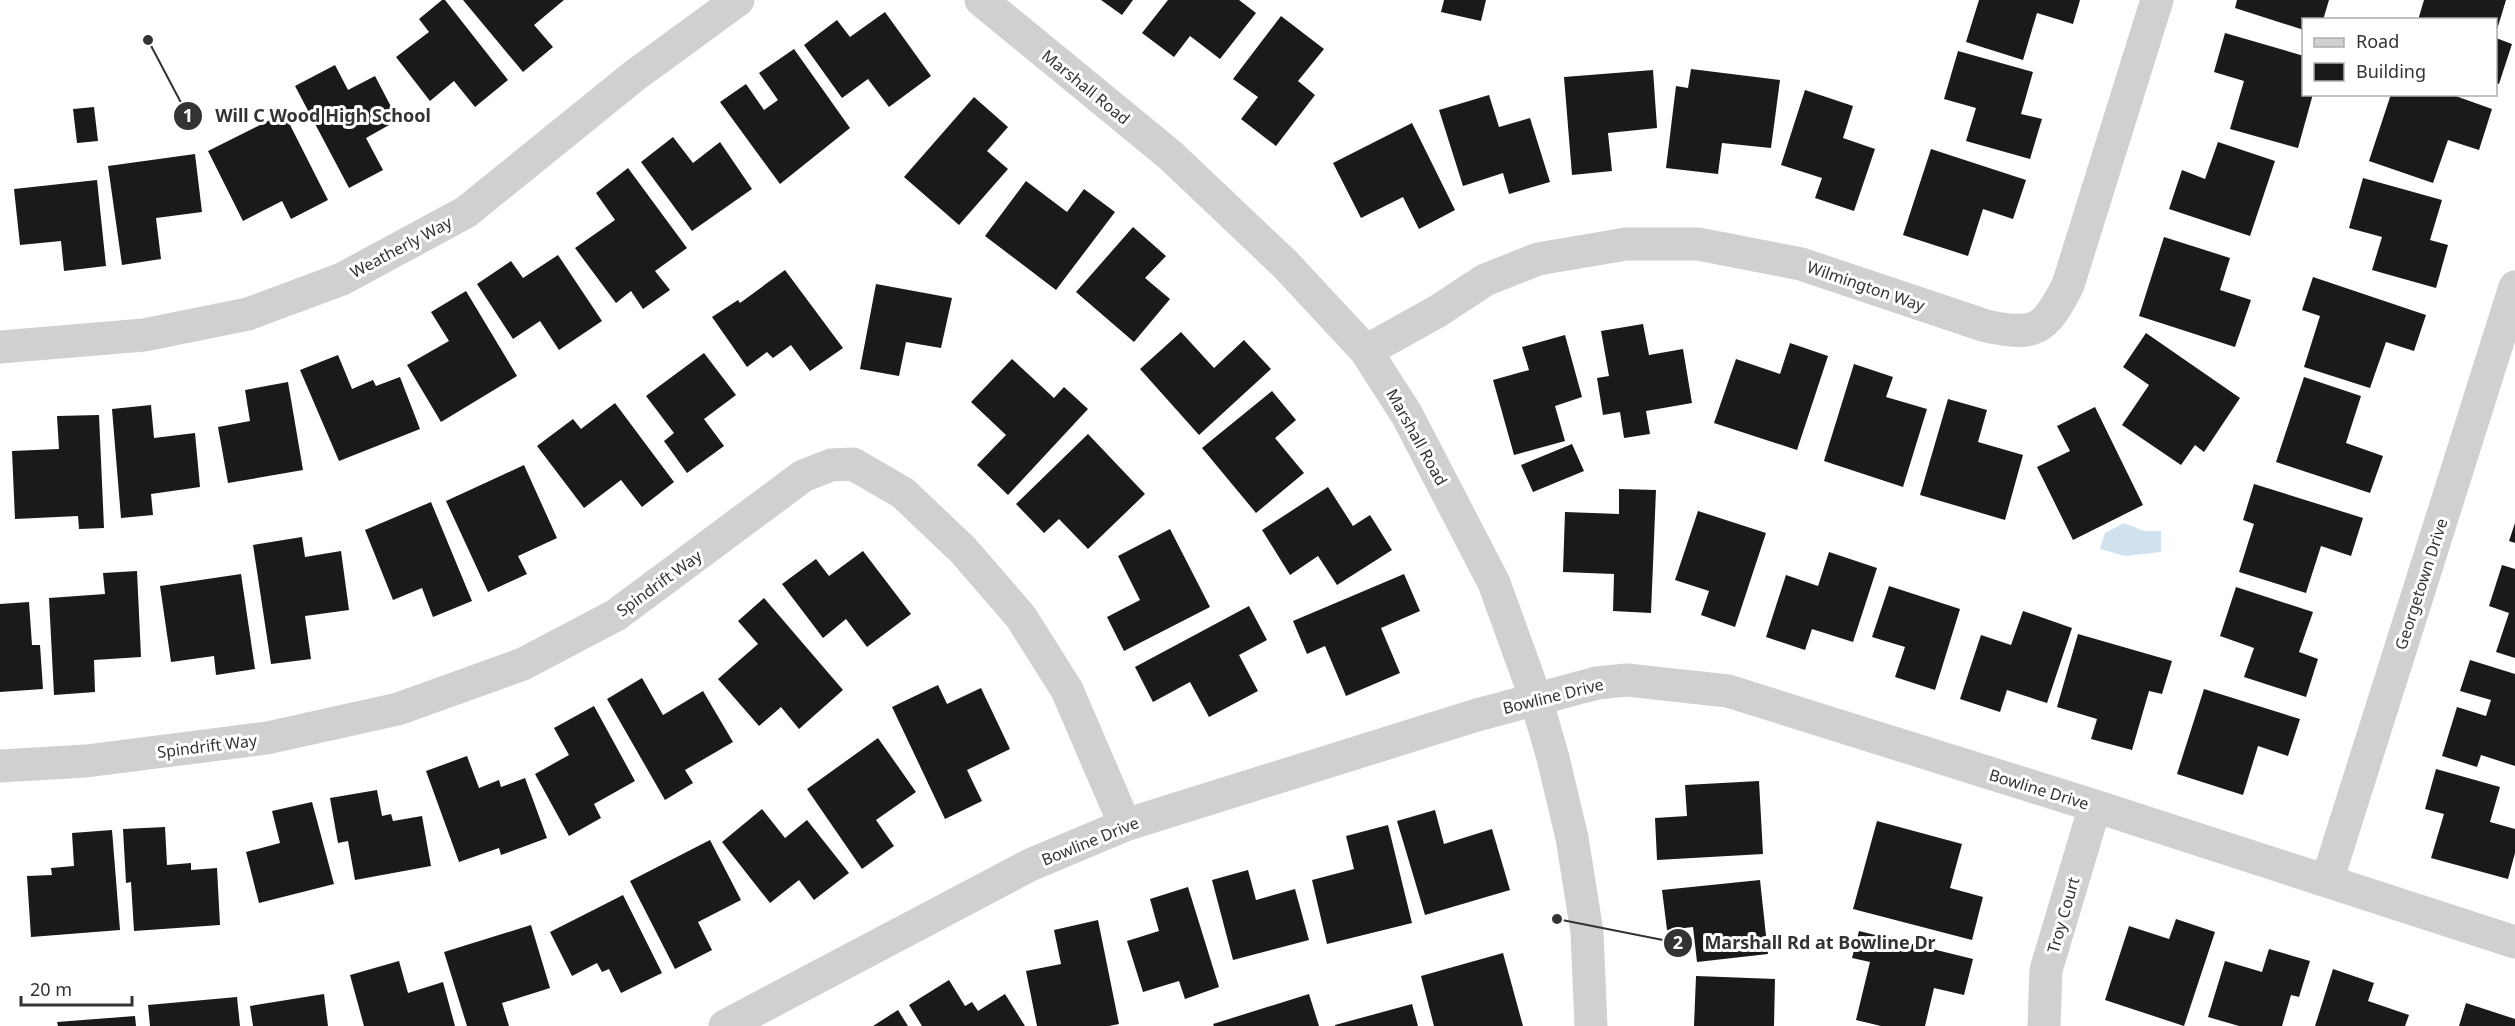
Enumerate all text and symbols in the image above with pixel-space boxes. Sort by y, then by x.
legend [2302,18,2497,96]
text: Road [2356,29,2399,53]
street label: Marshall Road [1037,45,1135,129]
text: Building [2356,59,2426,83]
callout: Will C Wood High School [173,98,443,134]
text: 1 [183,103,193,127]
text: Will C Wood High School [215,103,431,127]
street label: Weatherly Way [346,211,456,283]
street label: Wilmington Way [1804,256,1929,317]
street label: Marshall Road [1381,385,1453,489]
street label: Georgetown Drive [2389,515,2453,653]
street label: Spindrift Way [612,544,707,621]
street label: Bowline Drive [1500,673,1606,719]
street label: Spindrift Way [156,729,259,763]
street label: Bowline Drive [1986,763,2092,815]
street label: Bowline Drive [1038,811,1142,871]
street label: Troy Court [2042,874,2084,956]
callout: Marshall Rd at Bowline Dr [1663,925,1948,961]
text: 2 [1673,930,1683,954]
text: Marshall Rd at Bowline Dr [1704,930,1936,954]
scale bar [21,969,132,1007]
text: 20 m [30,977,72,1001]

